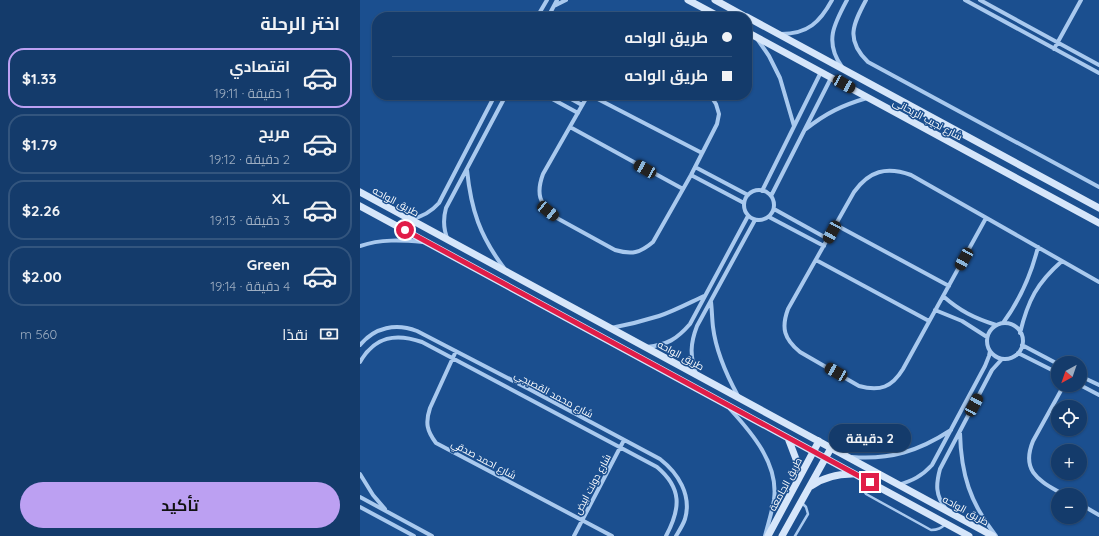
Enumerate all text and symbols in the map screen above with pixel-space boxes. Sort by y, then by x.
text: اختر الرحلة [260,12,340,35]
text: طريق الواحه [625,28,708,47]
text: اقتصادي [230,57,290,76]
icon: car [302,60,338,96]
text: طريق الواحه [625,66,708,85]
text: $1.33 [22,69,57,88]
car [831,73,857,95]
text: 1 دقيقة · 19:11 [214,85,290,101]
street label: شارع نجيب الريحانى [891,96,965,143]
text: مريح [258,123,290,142]
icon: car [302,126,338,162]
text: $1.79 [22,135,57,154]
text: 2 دقيقة · 19:12 [209,151,290,167]
car [632,158,658,180]
street label: طريق الواحه [370,184,421,219]
text: XL [272,189,290,208]
icon: car [302,192,338,228]
car [535,199,561,223]
text: $2.26 [22,201,60,220]
text: 3 دقيقة · 19:13 [210,212,290,228]
car [821,219,843,245]
route start [396,221,414,239]
car [953,246,975,272]
text: Green [247,255,290,274]
icon: car [302,258,338,294]
text: $2.00 [22,267,62,286]
text: 4 دقيقة · 19:14 [210,278,290,294]
icon: cash [318,323,340,345]
text: نقدًا [282,325,308,344]
text: 560 m [20,326,57,342]
street label: طريق الواحه [655,338,706,373]
north arrow [1051,356,1087,392]
map controls [1051,356,1087,524]
car [823,361,849,383]
street label: شارع محمد القصبجي [512,368,595,422]
car [963,392,985,418]
button: locate [1051,400,1087,436]
callout: 2 دقيقة [829,424,911,452]
text: 2 دقيقة [846,430,894,446]
street label: شارع احمد صدقي [449,437,518,483]
button: + [1051,444,1087,480]
street label: شارع دولت ابيض [571,452,614,517]
street label: طريق الجامعة [766,455,805,513]
route end [861,473,879,491]
button: تأكيد [20,482,340,528]
button: − [1051,488,1087,524]
street label: طريق الواحه [940,492,991,528]

